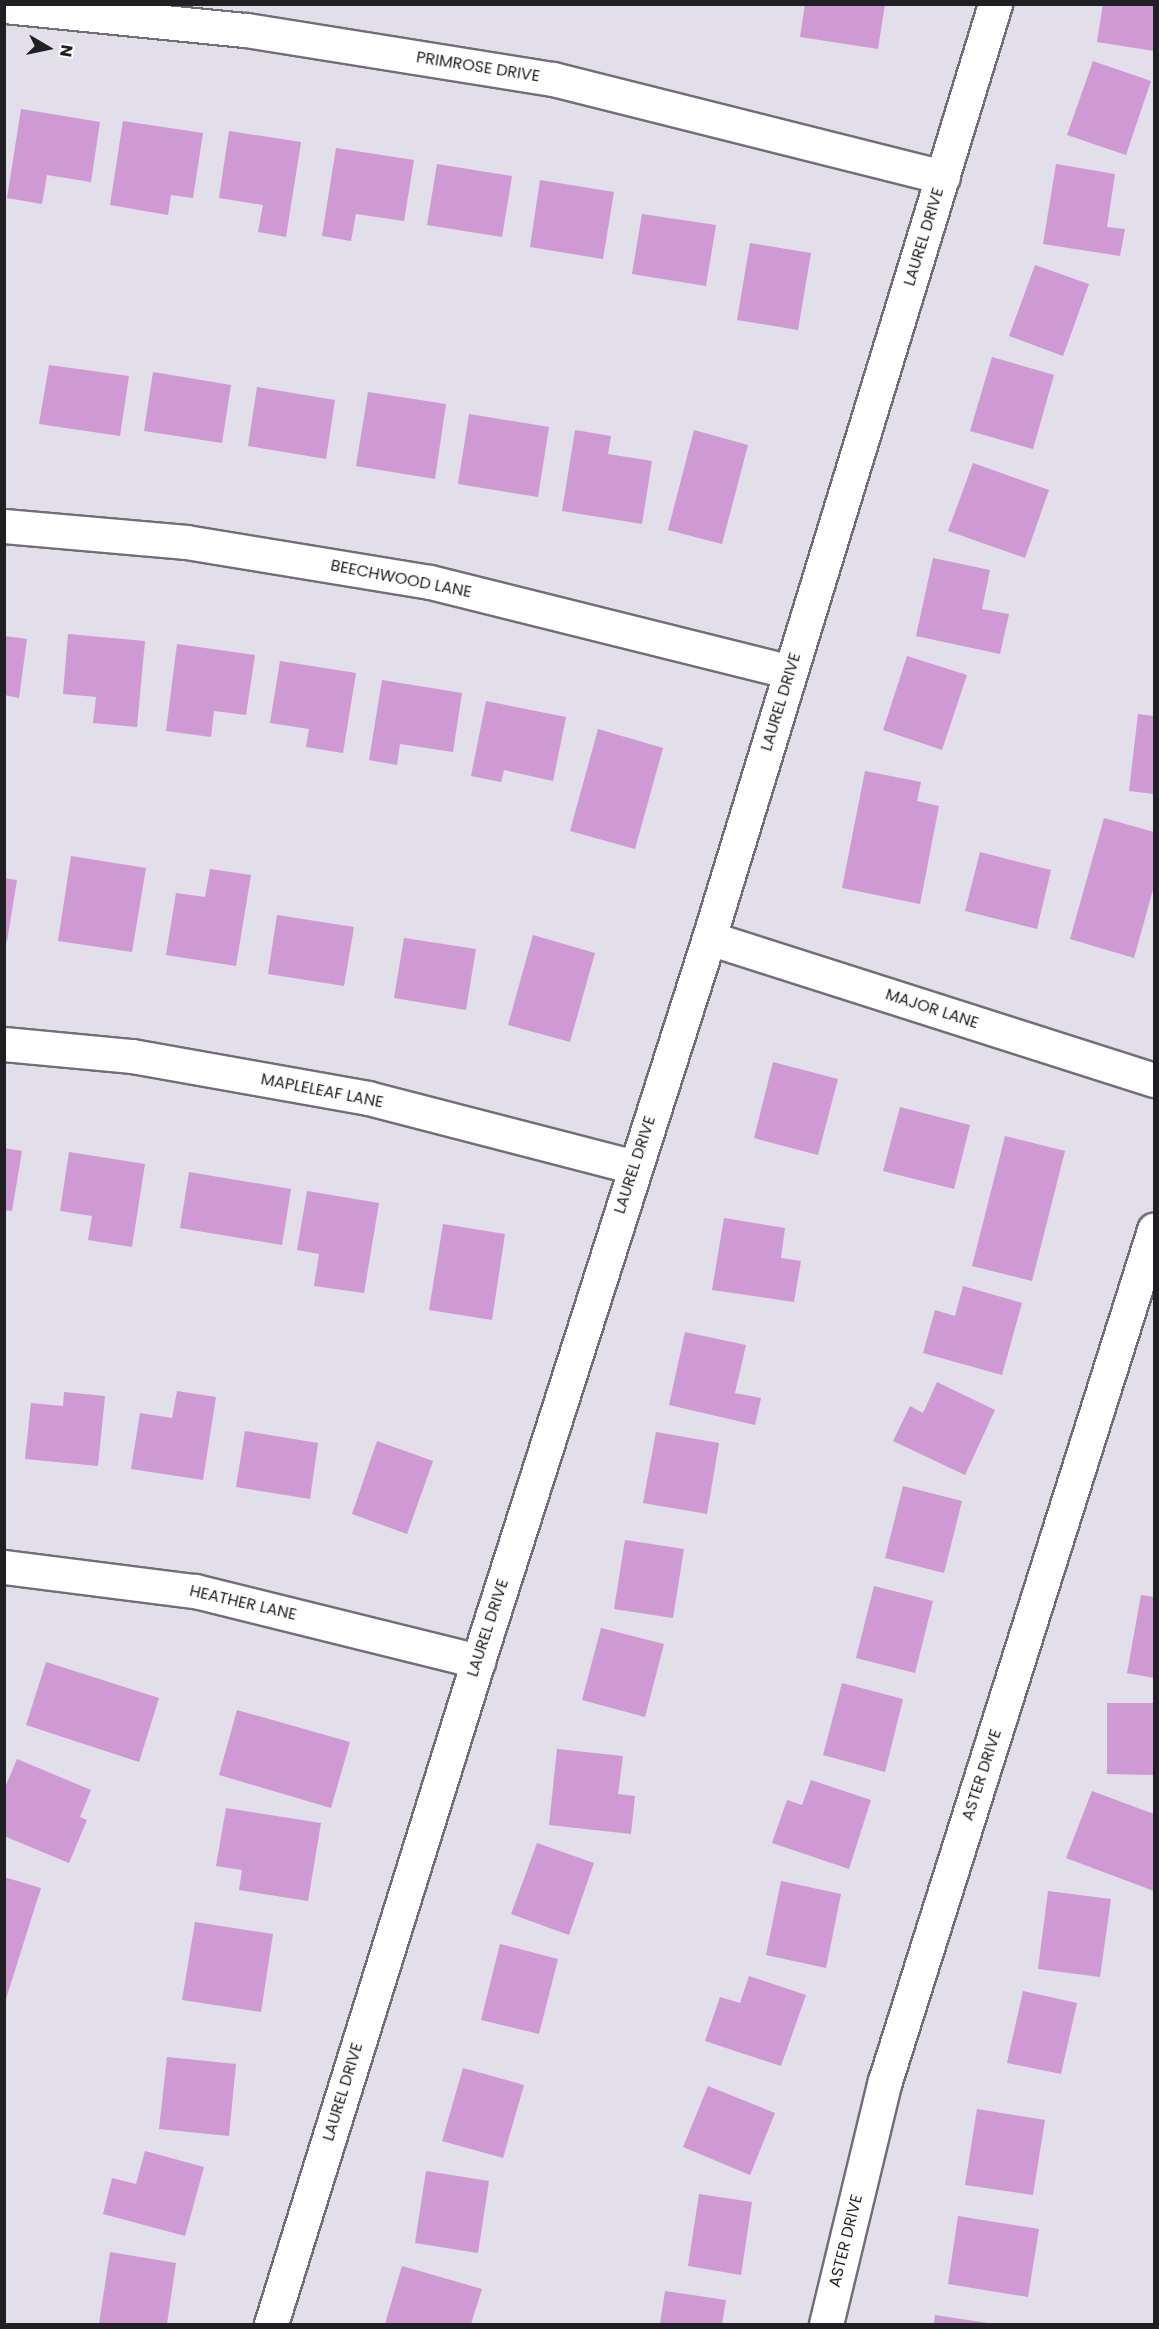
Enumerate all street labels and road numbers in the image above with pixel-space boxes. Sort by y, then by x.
street label: PRIMROSE DRIVE [415,48,541,86]
street label: LAUREL DRIVE [900,186,948,288]
street label: BEECHWOOD LANE [329,556,473,602]
street label: LAUREL DRIVE [757,651,805,753]
street label: MAJOR LANE [883,985,981,1033]
street label: MAPLELEAF LANE [259,1070,385,1112]
street label: LAUREL DRIVE [610,1114,660,1216]
street label: LAUREL DRIVE [463,1577,513,1679]
street label: HEATHER LANE [188,1581,298,1625]
street label: ASTER DRIVE [958,1727,1006,1823]
street label: LAUREL DRIVE [319,2041,367,2143]
street label: ASTER DRIVE [825,2193,867,2289]

